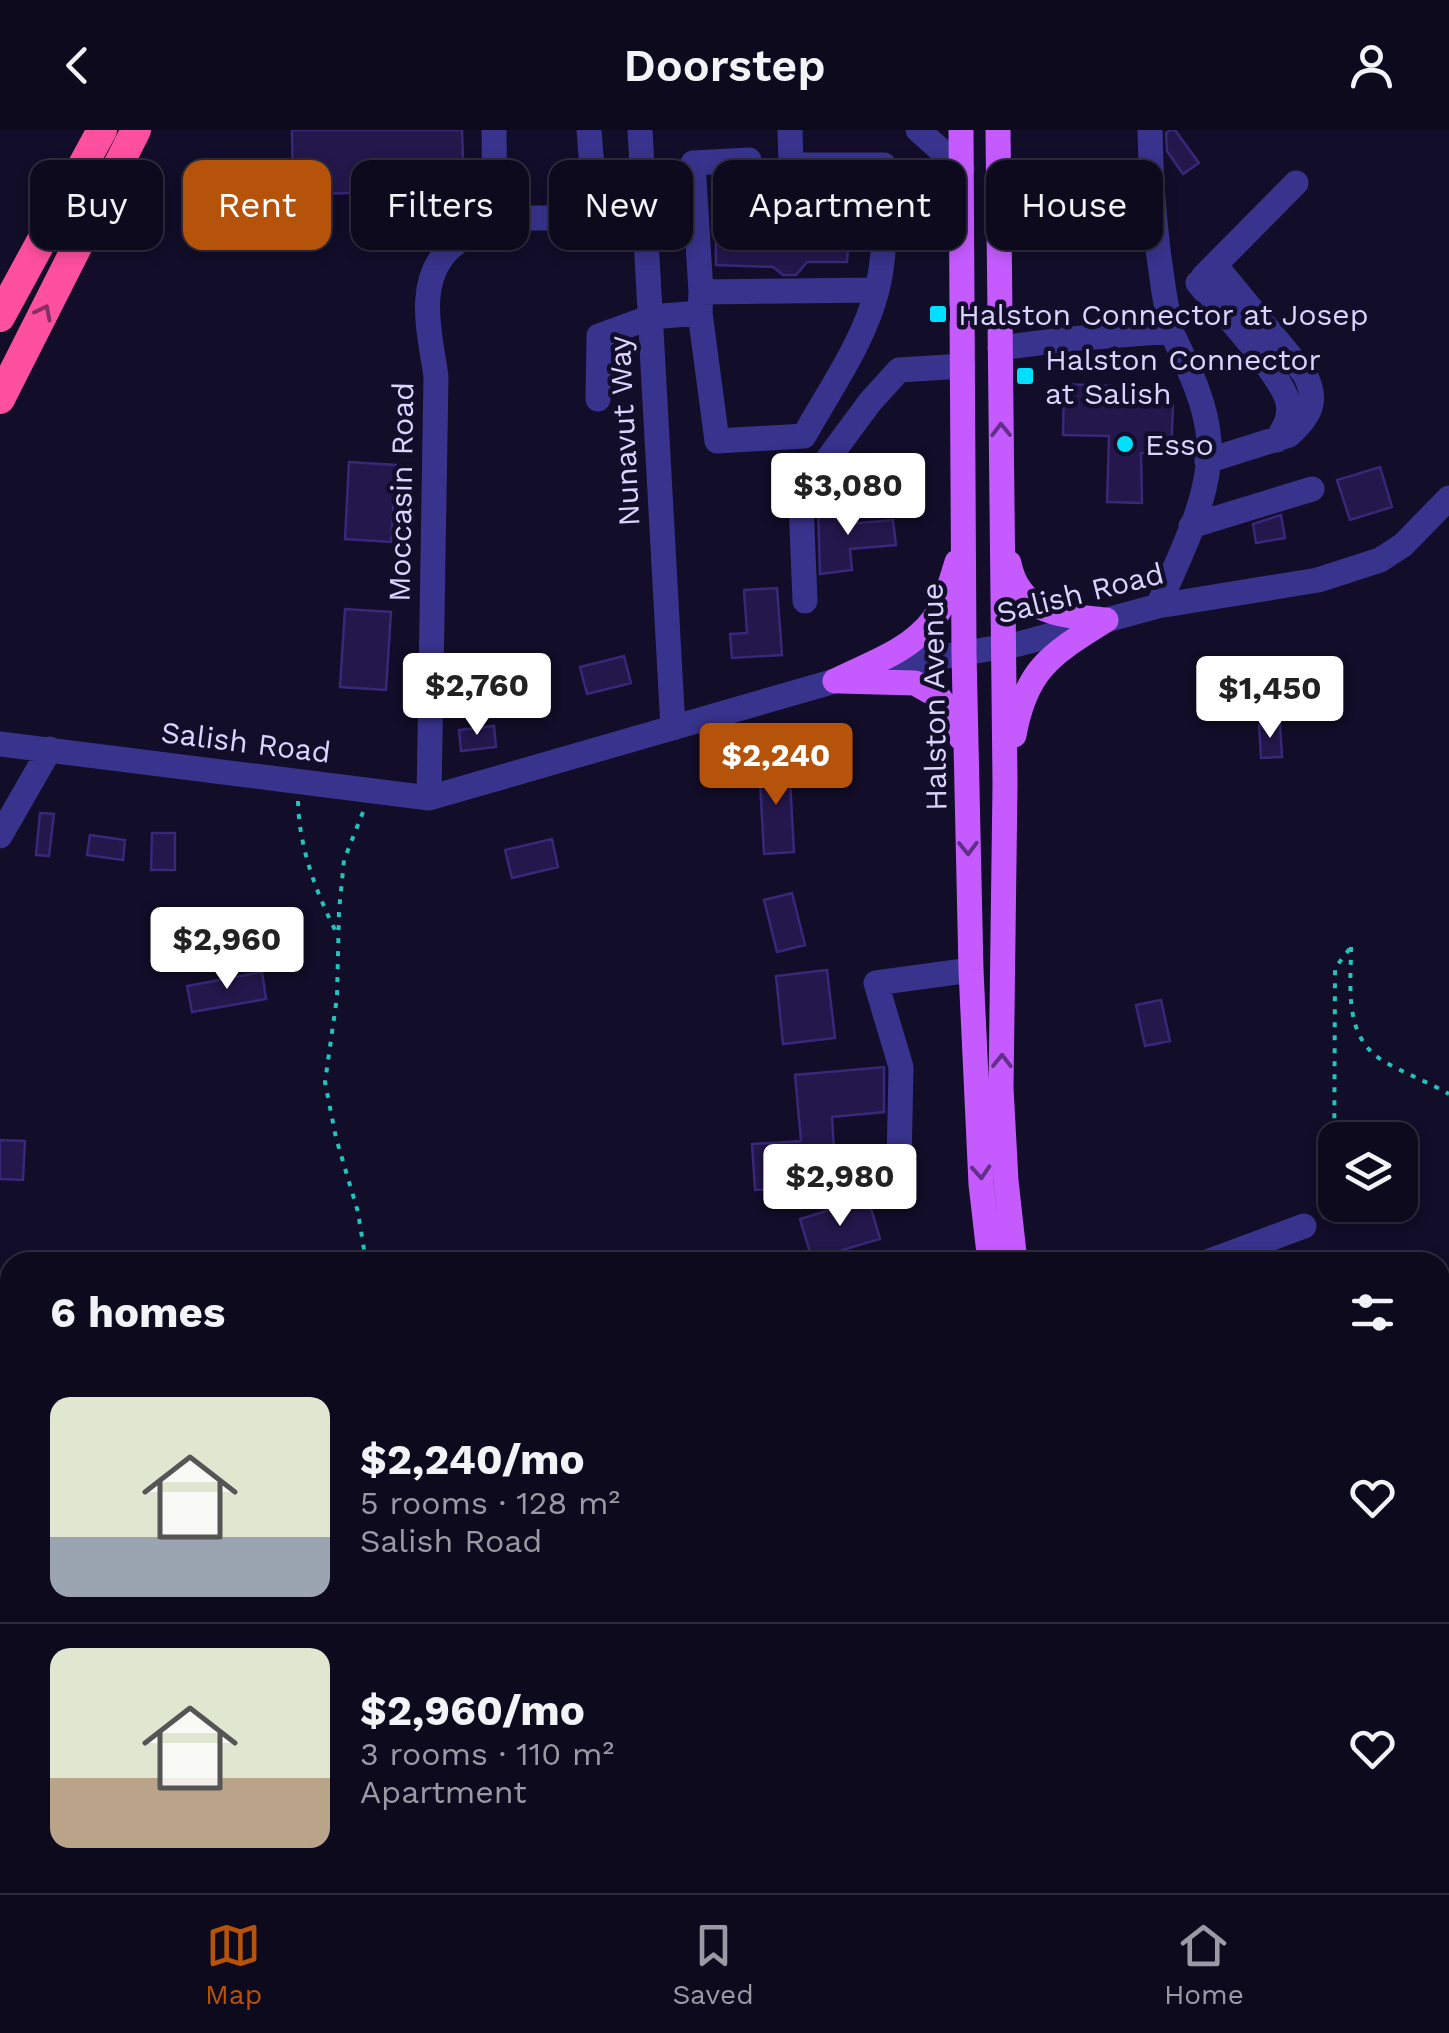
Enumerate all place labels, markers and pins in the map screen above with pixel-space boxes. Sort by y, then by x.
place label: Halston Connector at Josep [958,297,1369,332]
marker: Halston Connector at Josep [927,303,949,325]
place label: Halston Connector at Salish [1045,342,1321,411]
marker: Halston Connector at Salish [1014,365,1036,387]
place label: Esso [1145,427,1214,462]
marker: Esso [1114,433,1136,455]
pin: $3,080 [767,453,929,538]
pin: $2,760 [396,653,558,738]
pin: $1,450 [1189,656,1351,741]
pin: $2,240 [695,723,857,808]
pin: $2,960 [146,907,308,992]
pin: $2,980 [759,1144,921,1229]

